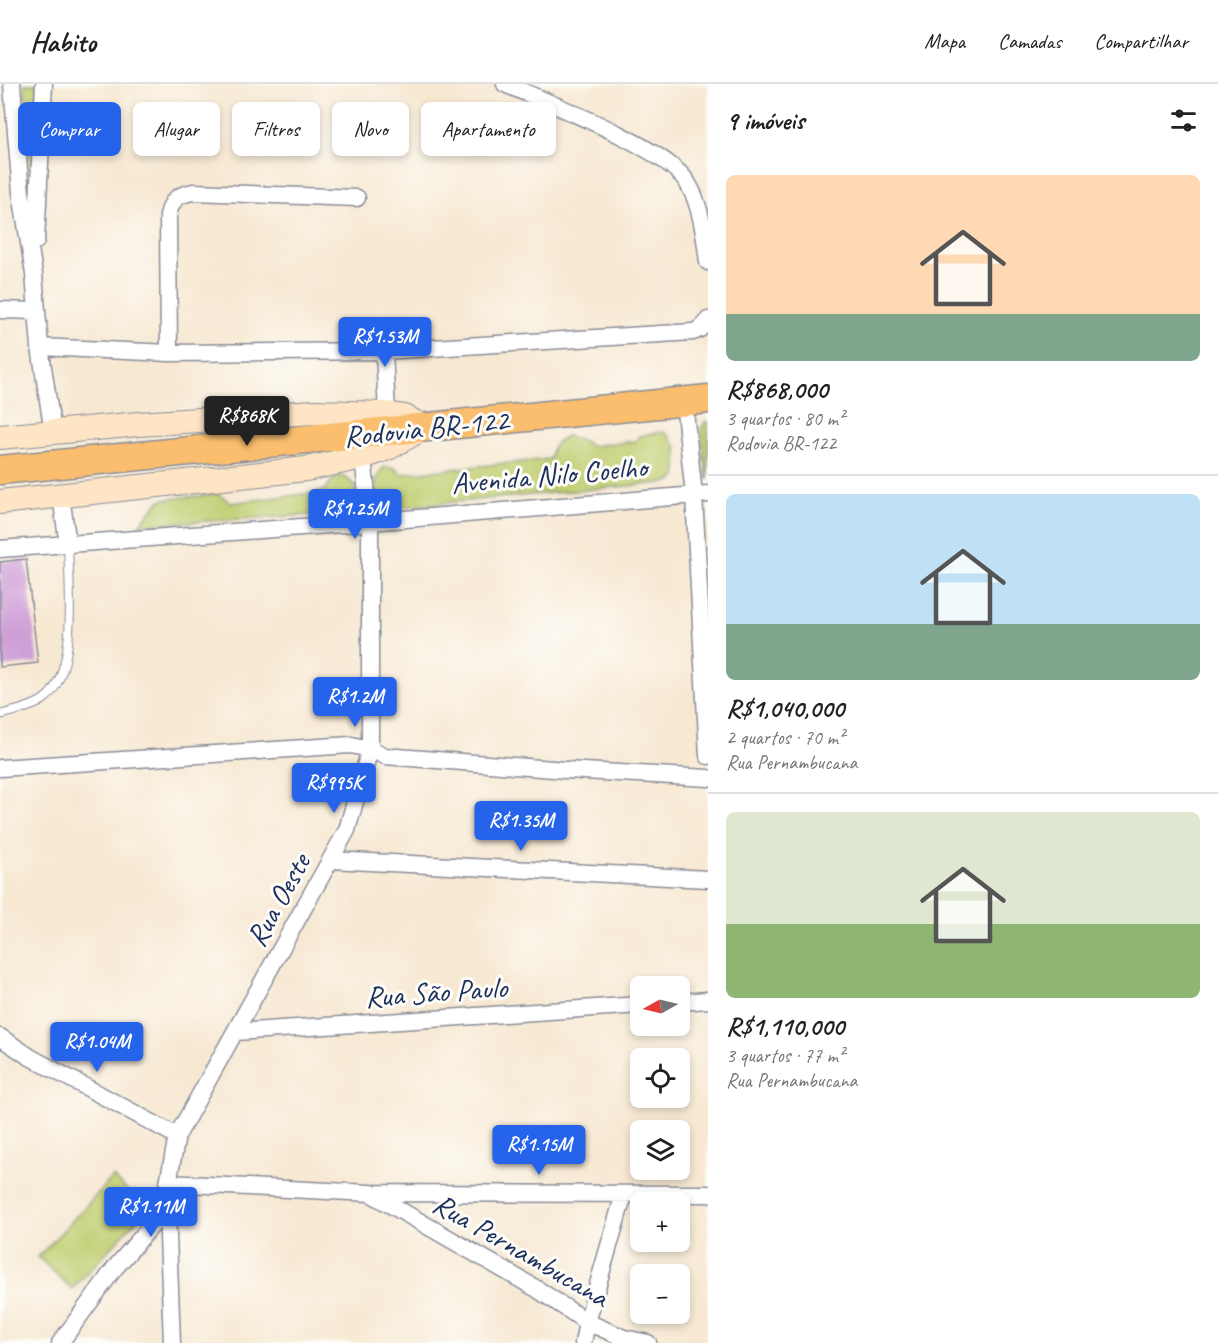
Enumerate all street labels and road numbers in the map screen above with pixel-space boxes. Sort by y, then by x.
street label: Rodovia BR-122 [342,400,513,456]
street label: Avenida Nilo Coelho [450,447,652,502]
street label: Rua Oeste [237,845,320,953]
street label: Rua São Paulo [364,968,510,1016]
street label: Rua Pernambucana [426,1184,617,1317]

